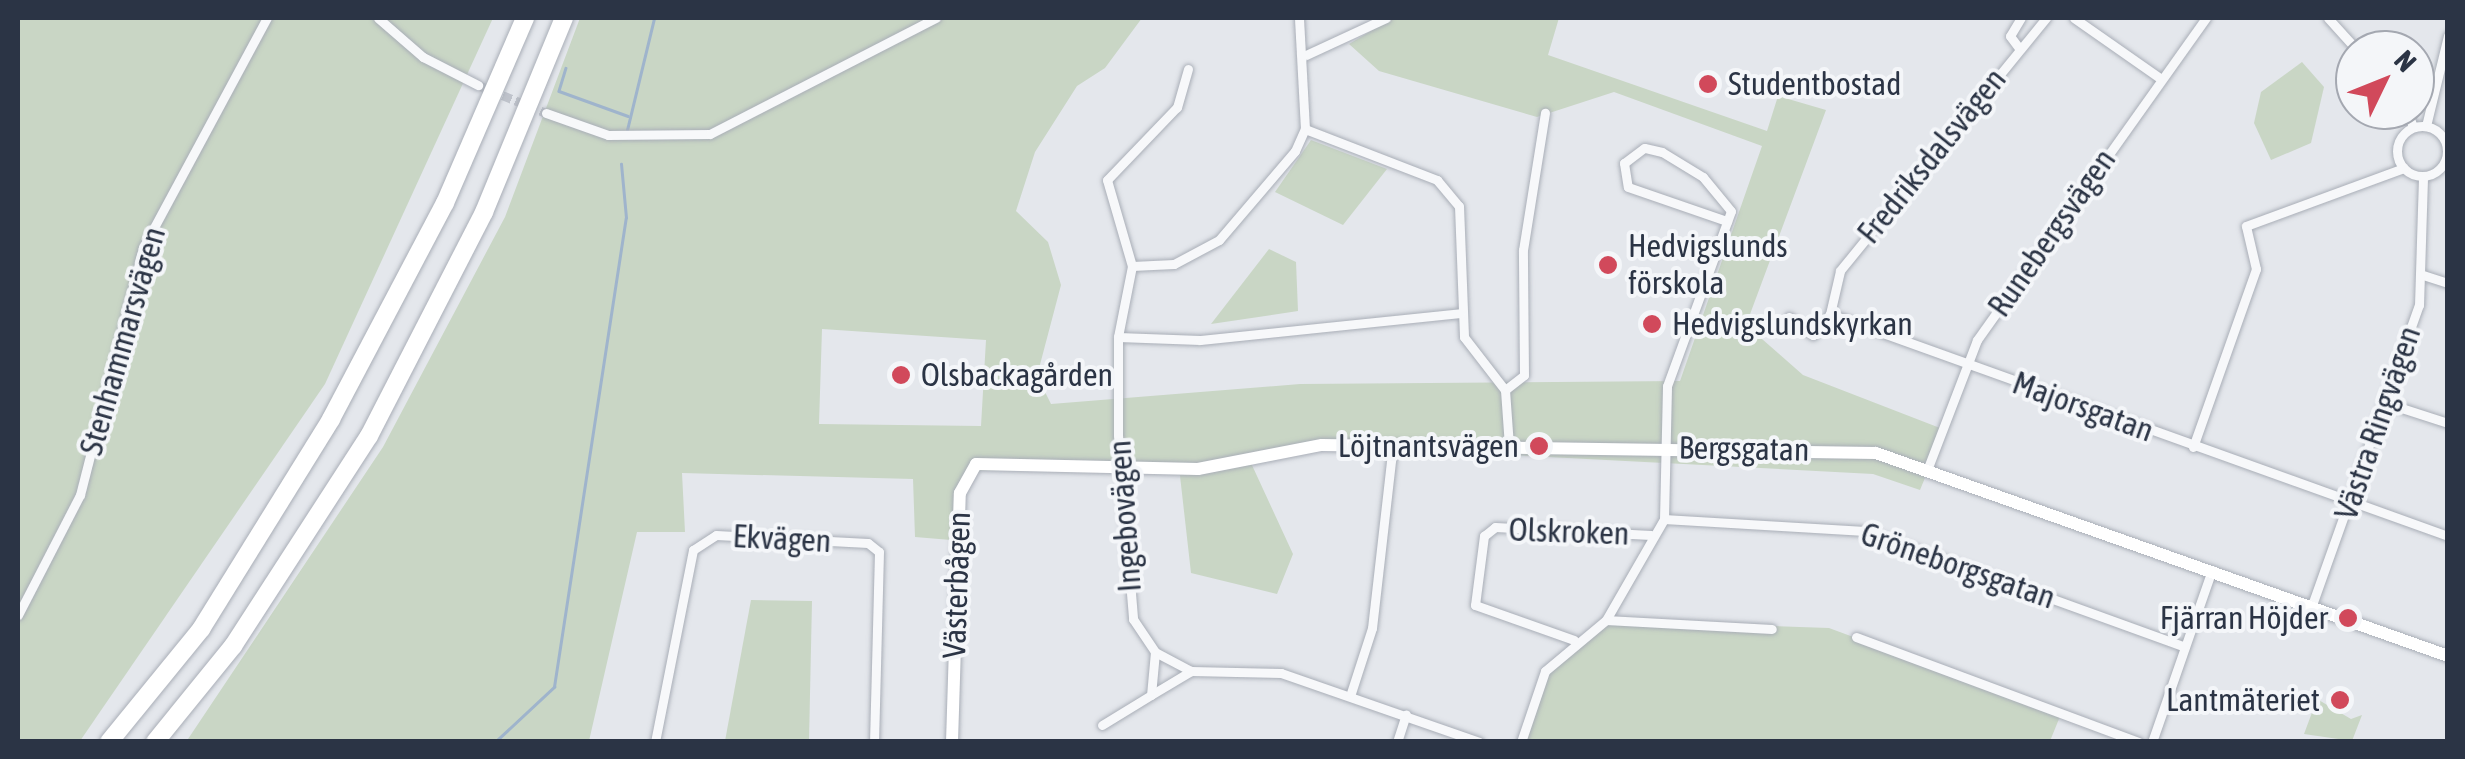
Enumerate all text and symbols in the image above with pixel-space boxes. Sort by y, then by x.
north arrow [2335,30,2435,130]
text: N [2388,44,2423,78]
street label: Fredriksdalsvägen [1850,61,2014,251]
place label: Studentbostad [1728,65,1901,103]
marker: Studentbostad [1697,73,1719,95]
street label: Runebergsvägen [1980,142,2124,324]
street label: Stenhammarsvägen [72,223,174,459]
place label: Hedvigslunds förskola [1628,228,1788,303]
marker: Hedvigslunds förskola [1597,254,1619,276]
place label: Hedvigslundskyrkan [1672,305,1913,343]
marker: Hedvigslundskyrkan [1641,313,1663,335]
street label: Västra Ringvägen [2327,321,2429,525]
place label: Olsbackagården [921,356,1113,394]
marker: Olsbackagården [890,364,912,386]
street label: Majorsgatan [2007,364,2159,450]
place label: Löjtnantsvägen [1338,427,1519,465]
street label: Bergsgatan [1678,429,1810,469]
marker: Löjtnantsvägen [1528,435,1550,457]
street label: Ingebovägen [1101,439,1149,593]
street label: Västerbågen [935,511,979,659]
street label: Olskroken [1508,511,1630,553]
street label: Gröneborgsgatan [1856,515,2060,617]
street label: Ekvägen [732,517,832,561]
place label: Fjärran Höjder [2160,599,2328,637]
marker: Fjärran Höjder [2337,607,2359,629]
place label: Lantmäteriet [2166,681,2320,719]
marker: Lantmäteriet [2329,689,2351,711]

